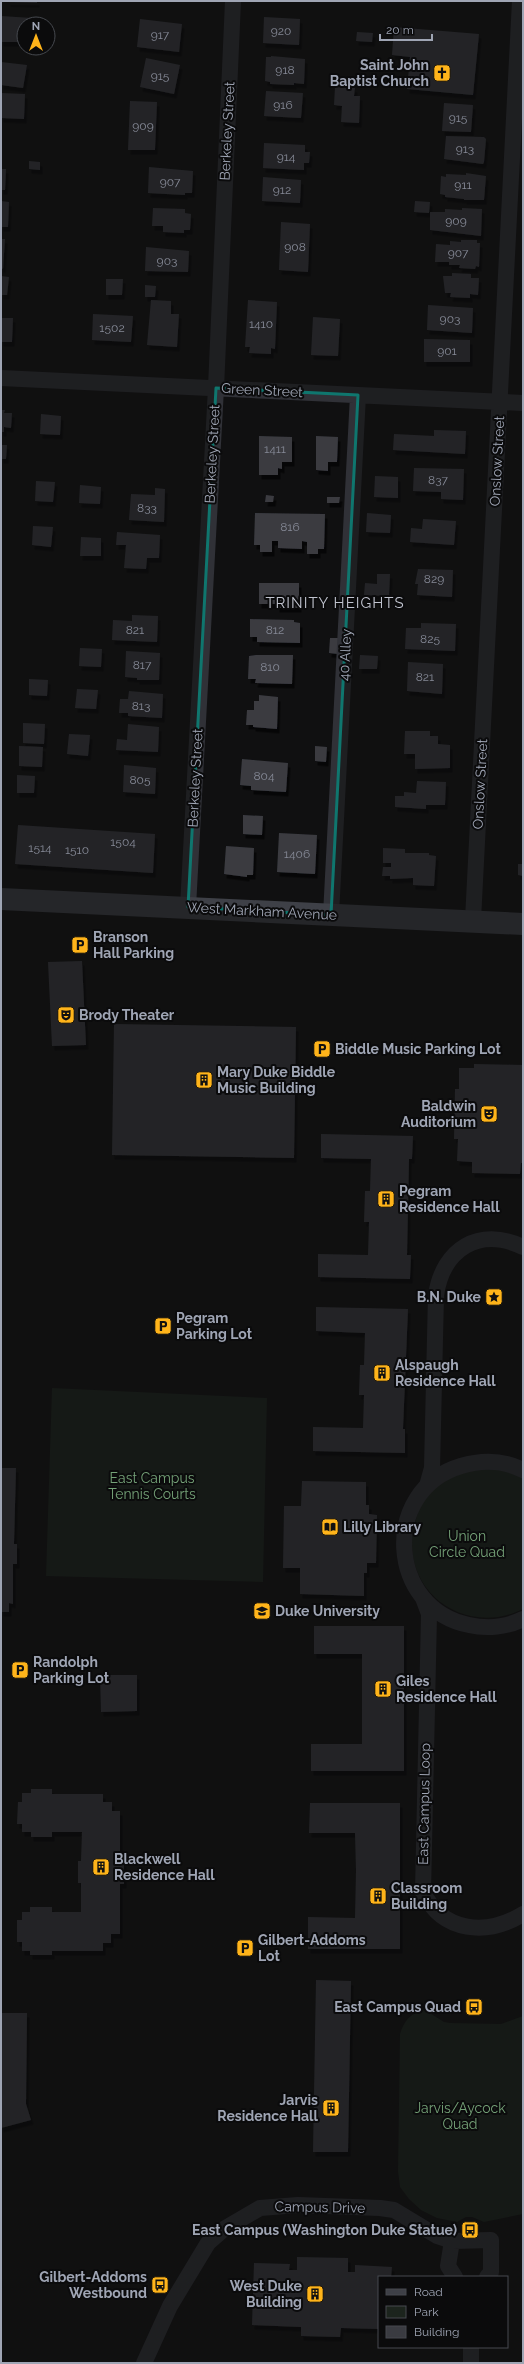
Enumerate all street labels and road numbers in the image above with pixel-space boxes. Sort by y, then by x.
street label: Berkeley Street [216,81,238,181]
street label: Green Street [221,380,304,400]
street label: Berkeley Street [201,404,223,504]
street label: Onslow Street [487,415,507,507]
street label: 40 Alley [336,628,354,681]
street label: Berkeley Street [184,728,206,828]
street label: Onslow Street [470,738,490,830]
street label: West Markham Avenue [187,899,337,923]
street label: East Campus Loop [415,1743,433,1865]
street label: Campus Drive [274,2198,366,2216]

